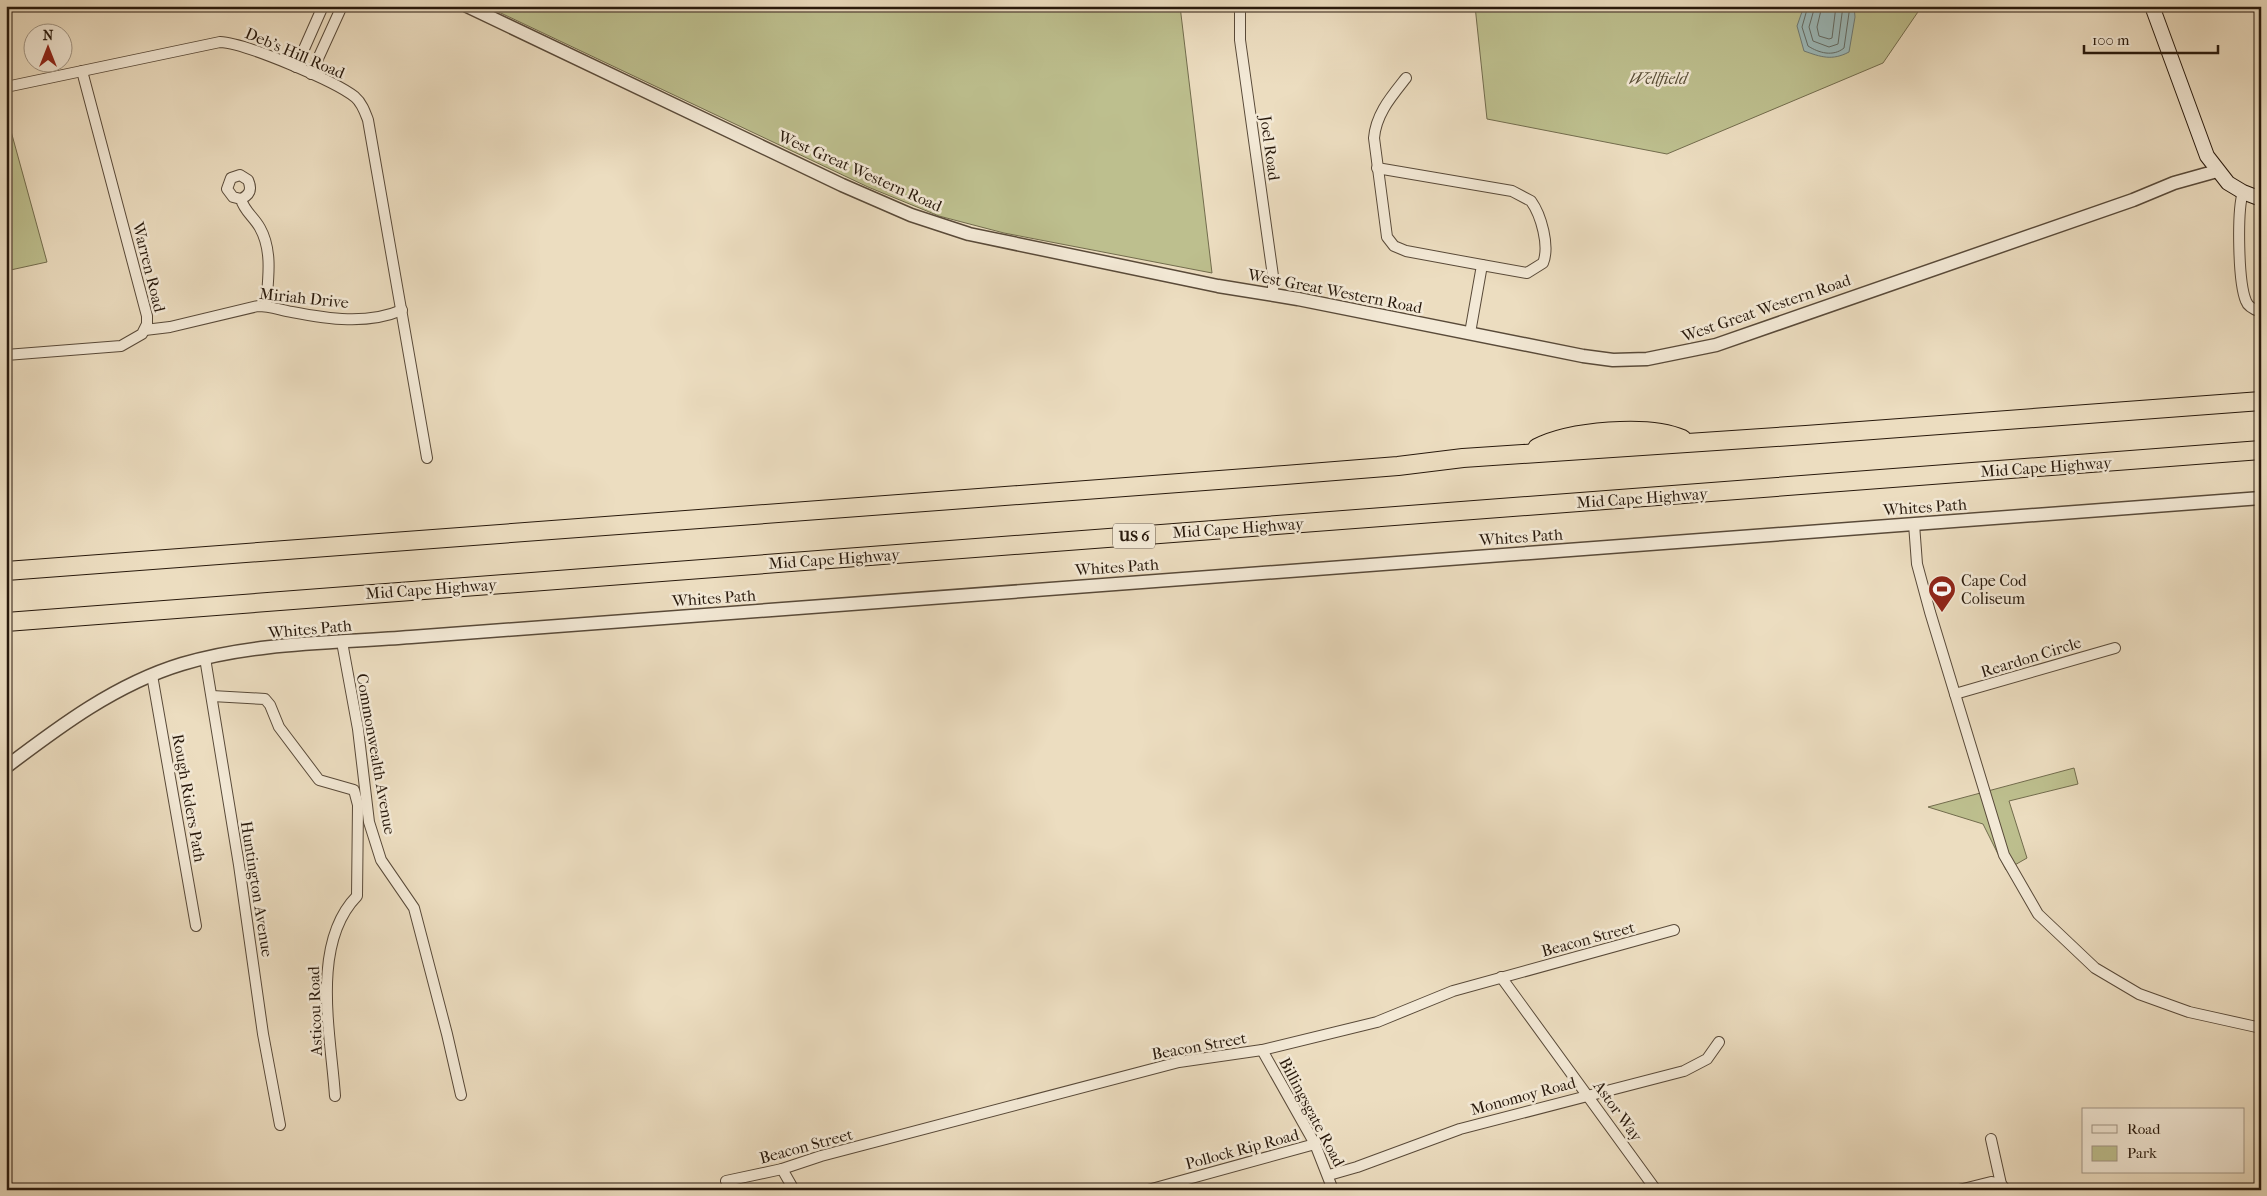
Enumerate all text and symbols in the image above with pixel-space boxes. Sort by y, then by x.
north arrow [22,22,72,72]
scale bar [2084,22,2218,54]
street label: Deb's Hill Road [242,23,348,83]
text: N [43,27,54,44]
text: 100 m [2092,31,2130,49]
park label: Wellfield [1629,69,1689,88]
street label: Joel Road [1256,112,1284,182]
street label: West Great Western Road [774,126,945,216]
street label: Warren Road [128,219,169,314]
street label: West Great Western Road [1245,265,1424,317]
street label: West Great Western Road [1678,270,1853,346]
street label: Miriah Drive [258,284,350,312]
street label: Mid Cape Highway [1980,453,2113,481]
street label: Mid Cape Highway [1576,484,1709,512]
street label: Whites Path [1882,495,1968,519]
street label: Mid Cape Highway [1172,514,1305,542]
road number: US 6 [1113,524,1155,548]
street label: Whites Path [1478,525,1564,549]
street label: Mid Cape Highway [768,545,901,573]
street label: Whites Path [1074,555,1160,579]
place label: Cape Cod Coliseum [1961,571,2027,608]
sports icon: Cape Cod Coliseum [1927,574,1957,613]
street label: Mid Cape Highway [365,575,498,603]
street label: Whites Path [671,586,757,610]
street label: Whites Path [266,616,353,642]
street label: Reardon Circle [1978,633,2084,681]
street label: Commonwealth Avenue [352,672,400,836]
street label: Rough Riders Path [168,732,210,864]
street label: Huntington Avenue [237,820,277,958]
street label: Beacon Street [1539,917,1637,961]
street label: Asticou Road [304,966,326,1057]
street label: Beacon Street [1150,1028,1248,1064]
street label: Billingsgate Road [1275,1054,1349,1170]
street label: Monomoy Road [1468,1073,1578,1119]
street label: Astor Way [1589,1076,1647,1145]
legend [2082,1108,2244,1174]
text: Road [2127,1120,2161,1138]
street label: Beacon Street [757,1124,855,1168]
street label: Pollock Rip Road [1183,1125,1301,1173]
text: Park [2127,1144,2157,1162]

